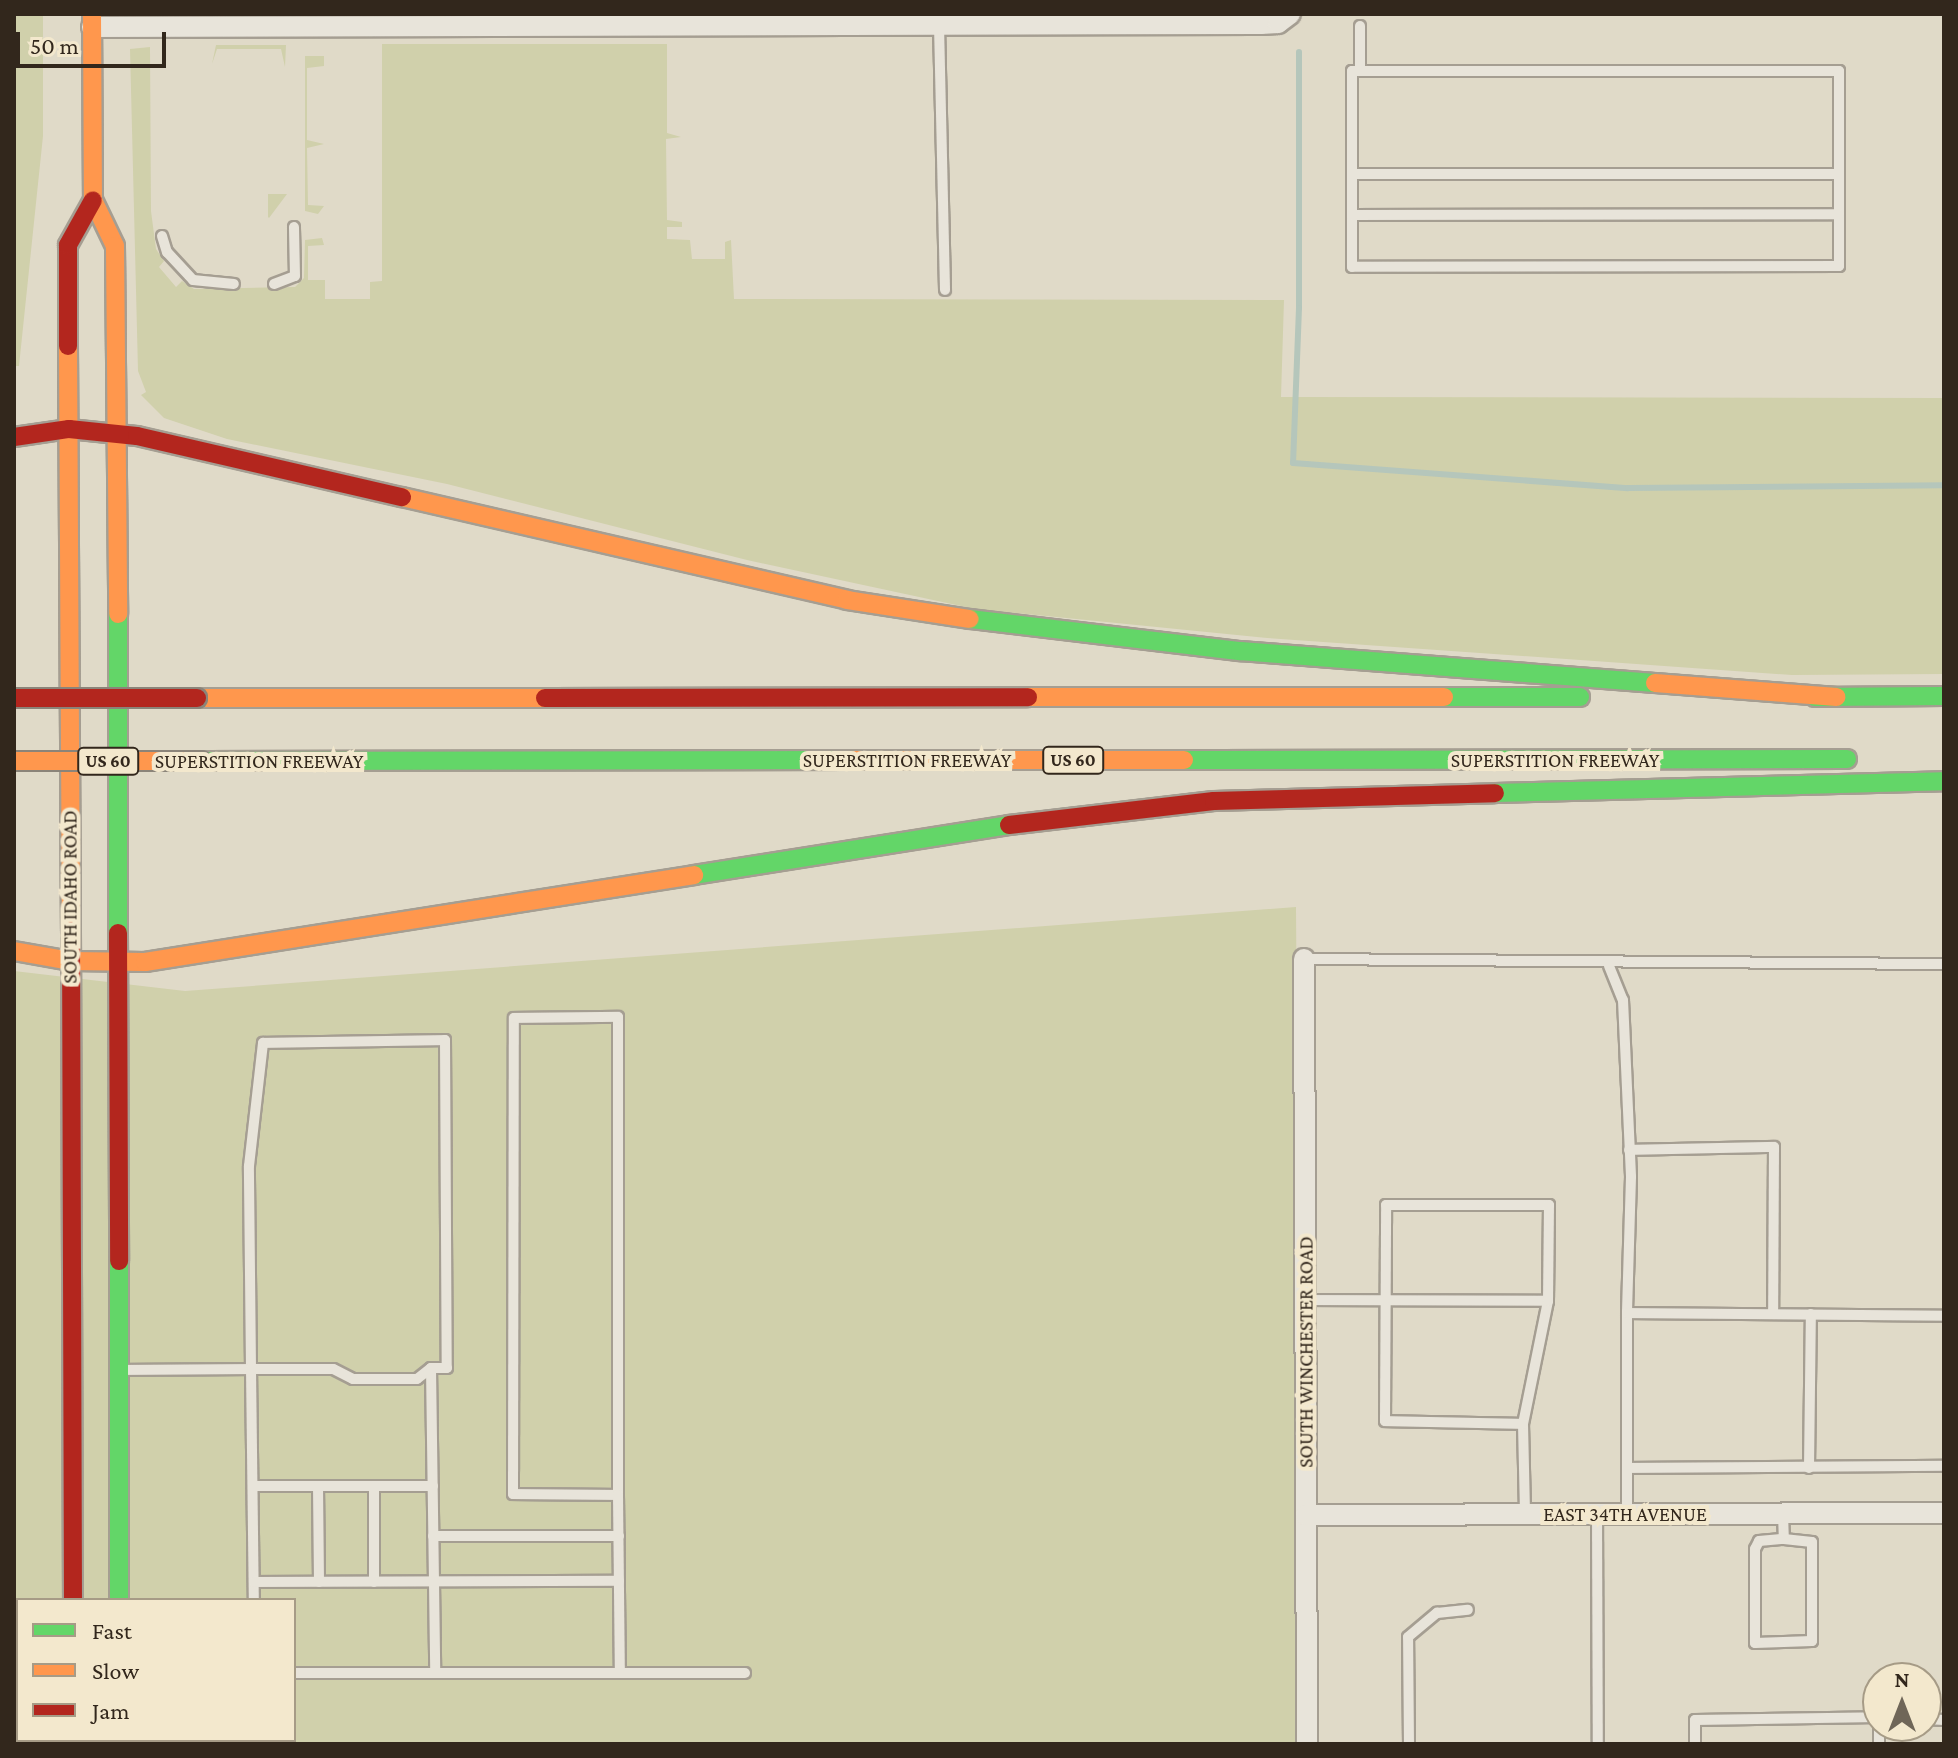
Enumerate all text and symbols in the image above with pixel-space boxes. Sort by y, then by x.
scale bar [20,16,170,66]
text: 50 m [30,32,79,59]
road number: US 60 [1041,746,1105,774]
road number: US 60 [76,747,140,775]
street label: SUPERSTITION FREEWAY [803,748,1011,772]
street label: SUPERSTITION FREEWAY [1451,748,1659,772]
street label: SUPERSTITION FREEWAY [155,749,363,773]
street label: SOUTH IDAHO ROAD [58,810,82,984]
street label: SOUTH WINCHESTER ROAD [1294,1236,1318,1468]
street label: EAST 34TH AVENUE [1543,1502,1707,1526]
legend [16,1598,296,1742]
text: Fast [92,1617,132,1644]
text: Slow [92,1657,139,1684]
north arrow [1862,1662,1942,1742]
text: N [1895,1667,1910,1692]
text: Jam [92,1697,130,1724]

